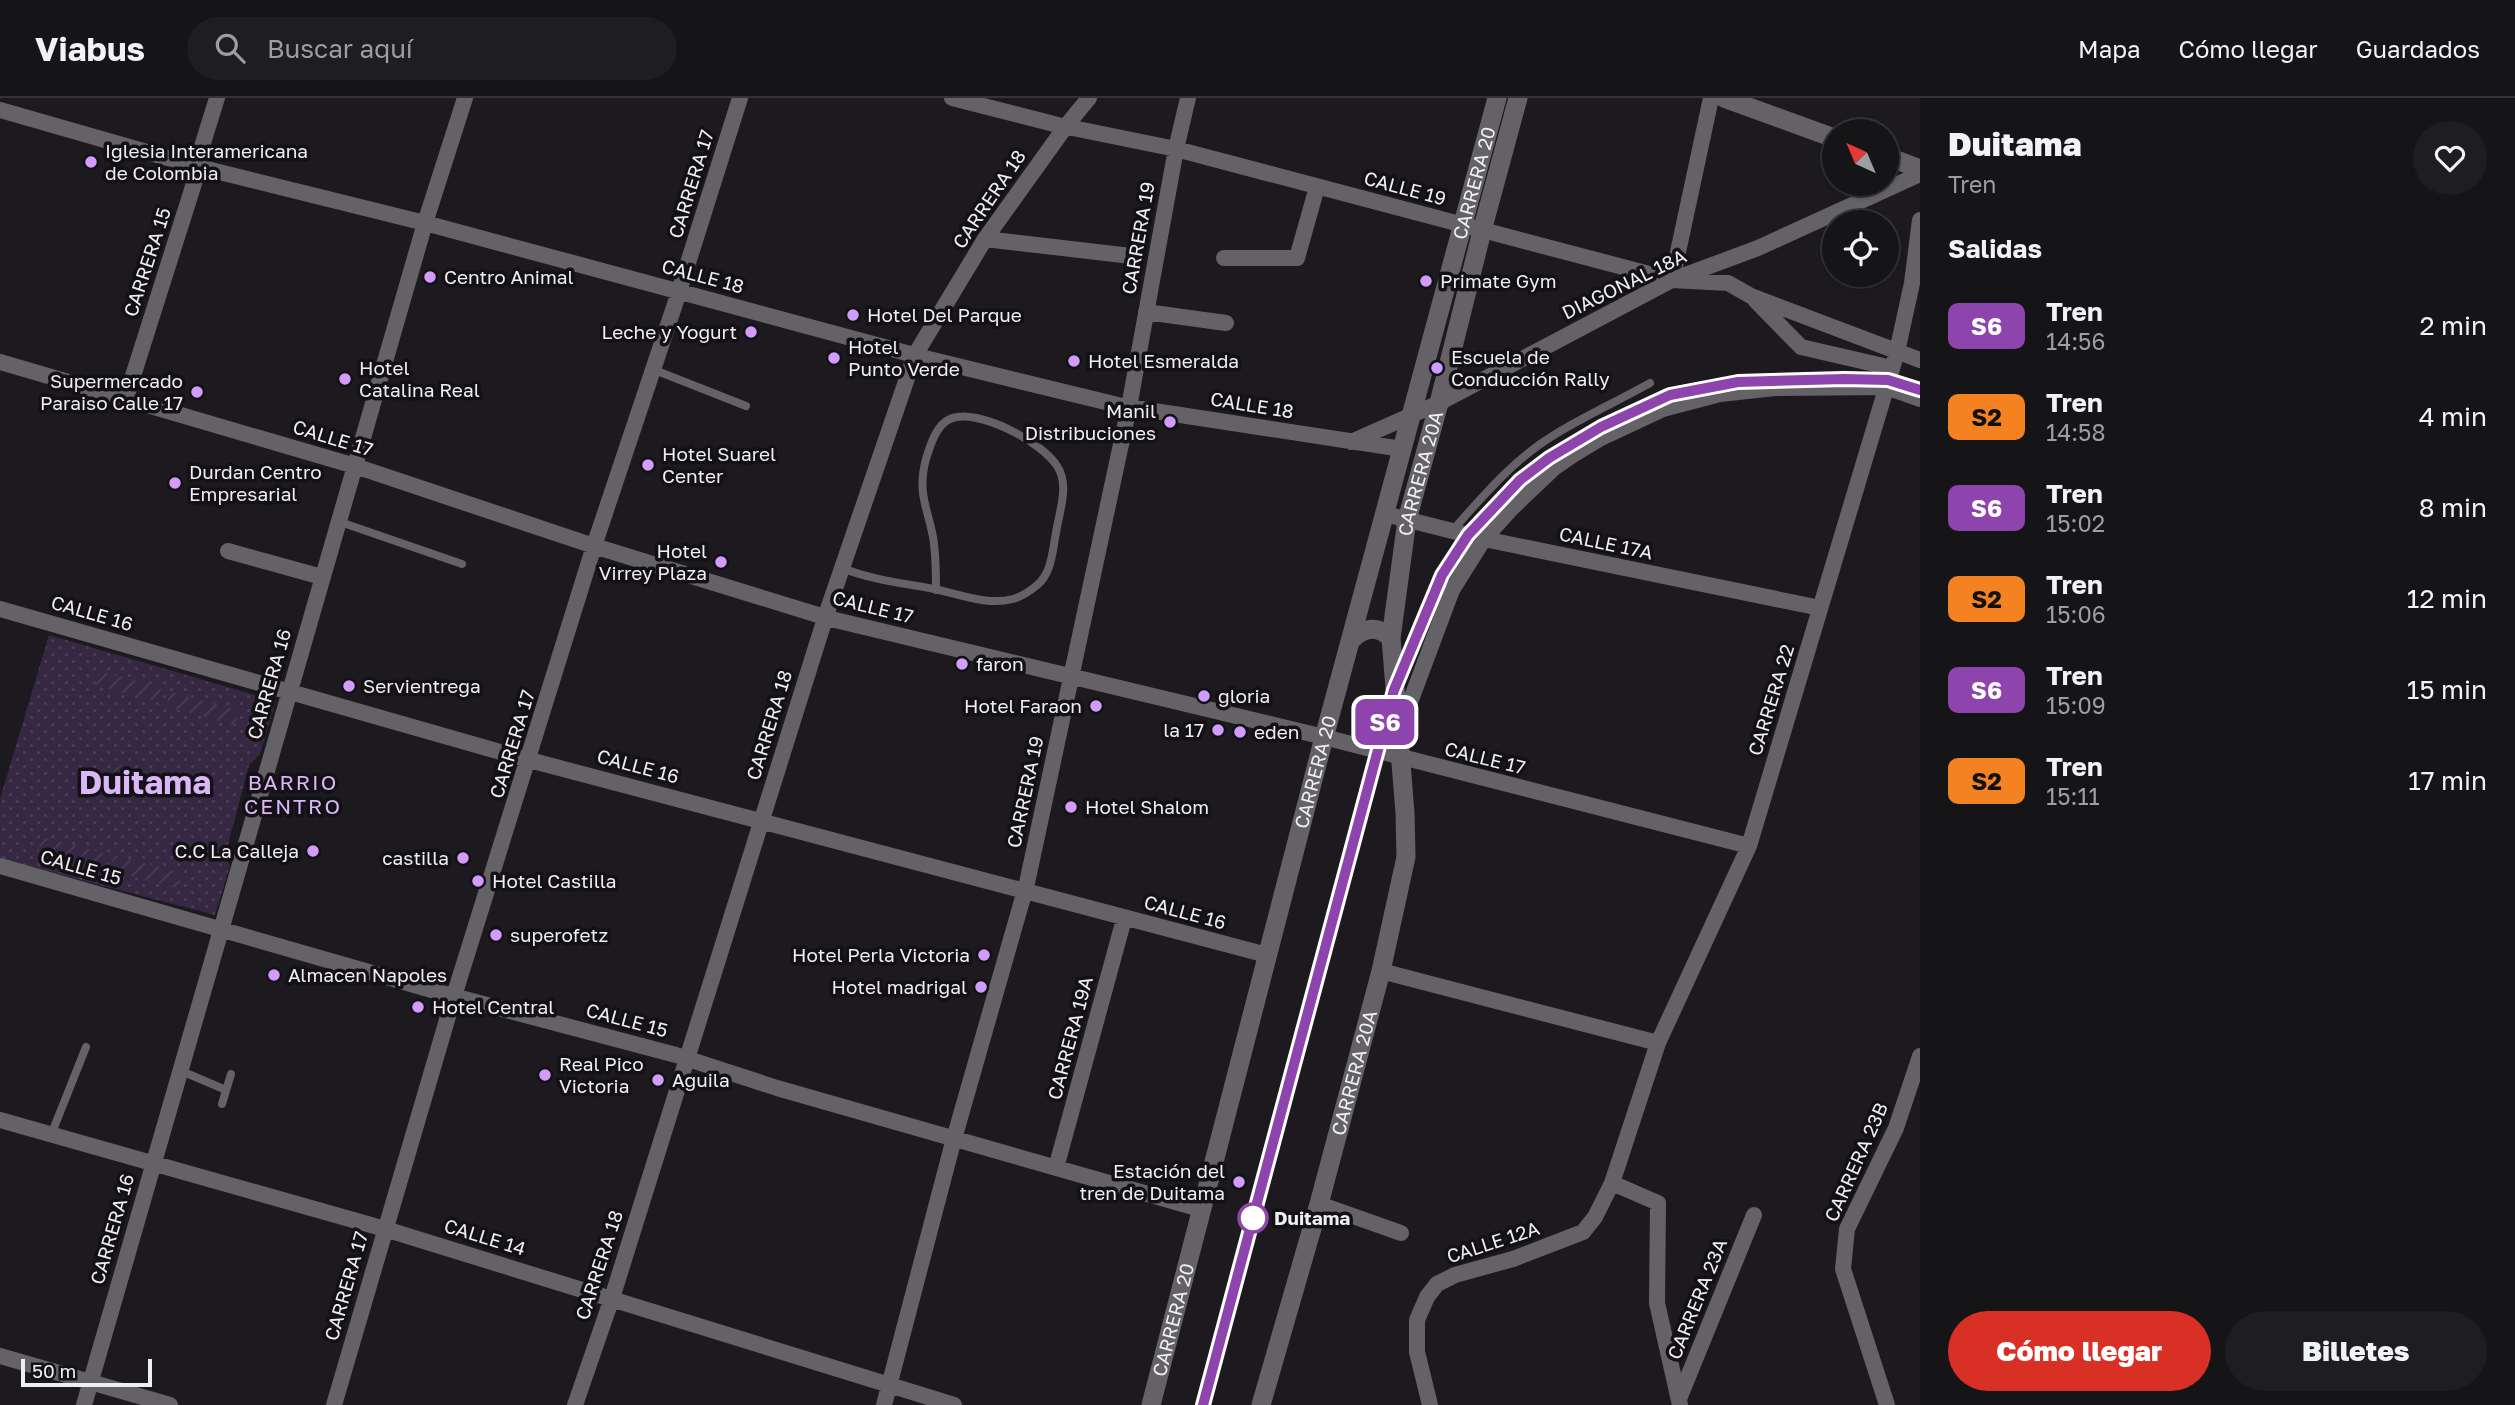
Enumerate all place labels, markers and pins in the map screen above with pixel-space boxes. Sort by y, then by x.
place label: Iglesia Interamericana de Colombia [105,139,308,184]
marker: Iglesia Interamericana de Colombia [83,154,99,170]
place label: Centro Animal [444,265,574,288]
marker: Centro Animal [422,269,438,285]
place label: Primate Gym [1440,269,1557,292]
marker: Primate Gym [1418,273,1434,289]
place label: Hotel Del Parque [867,303,1022,326]
marker: Hotel Del Parque [845,307,861,323]
place label: Leche y Yogurt [602,320,737,343]
marker: Leche y Yogurt [743,324,759,340]
place label: Hotel Punto Verde [848,335,960,380]
place label: Escuela de Conducción Rally [1451,345,1610,390]
place label: Hotel Esmeralda [1088,349,1239,372]
marker: Hotel Punto Verde [826,350,842,366]
marker: Hotel Esmeralda [1066,353,1082,369]
place label: Hotel Catalina Real [359,356,480,401]
marker: Escuela de Conducción Rally [1429,360,1445,376]
place label: Supermercado Paraiso Calle 17 [40,369,183,414]
marker: Hotel Catalina Real [337,371,353,387]
marker: Supermercado Paraiso Calle 17 [189,384,205,400]
place label: Manil Distribuciones [1025,399,1156,444]
marker: Manil Distribuciones [1162,414,1178,430]
place label: Hotel Suarel Center [662,442,776,487]
marker: Hotel Suarel Center [640,457,656,473]
place label: Durdan Centro Empresarial [189,460,322,505]
marker: Durdan Centro Empresarial [167,475,183,491]
place label: Hotel Virrey Plaza [599,539,707,584]
marker: Hotel Virrey Plaza [713,554,729,570]
place label: faron [976,652,1024,675]
marker: faron [954,656,970,672]
place label: Servientrega [363,674,481,697]
marker: Servientrega [341,678,357,694]
place label: gloria [1218,684,1270,707]
marker: gloria [1196,688,1212,704]
place label: Hotel Faraon [964,694,1082,717]
marker: Hotel Faraon [1088,698,1104,714]
place label: la 17 [1163,718,1204,741]
place label: eden [1254,720,1299,743]
marker: la 17 [1210,722,1226,738]
marker: eden [1232,724,1248,740]
place label: Hotel Shalom [1085,795,1209,818]
marker: Hotel Shalom [1063,799,1079,815]
place label: C.C La Calleja [174,839,299,862]
marker: C.C La Calleja [305,843,321,859]
place label: castilla [382,846,449,869]
marker: castilla [455,850,471,866]
place label: Hotel Castilla [492,869,617,892]
marker: Hotel Castilla [470,873,486,889]
place label: superofetz [510,923,608,946]
marker: superofetz [488,927,504,943]
place label: Hotel Perla Victoria [792,943,970,966]
marker: Hotel Perla Victoria [976,947,992,963]
place label: Almacen Napoles [288,963,447,986]
marker: Almacen Napoles [266,967,282,983]
place label: Hotel madrigal [831,975,967,998]
marker: Hotel madrigal [973,979,989,995]
place label: Hotel Central [432,995,554,1018]
marker: Hotel Central [410,999,426,1015]
place label: Real Pico Victoria [559,1052,644,1097]
marker: Real Pico Victoria [537,1067,553,1083]
place label: Aguila [672,1068,730,1091]
marker: Aguila [650,1072,666,1088]
place label: Estación del tren de Duitama [1079,1159,1225,1204]
marker: Estación del tren de Duitama [1231,1174,1247,1190]
marker: Duitama [1238,1203,1268,1233]
place label: Duitama [1274,1206,1350,1229]

